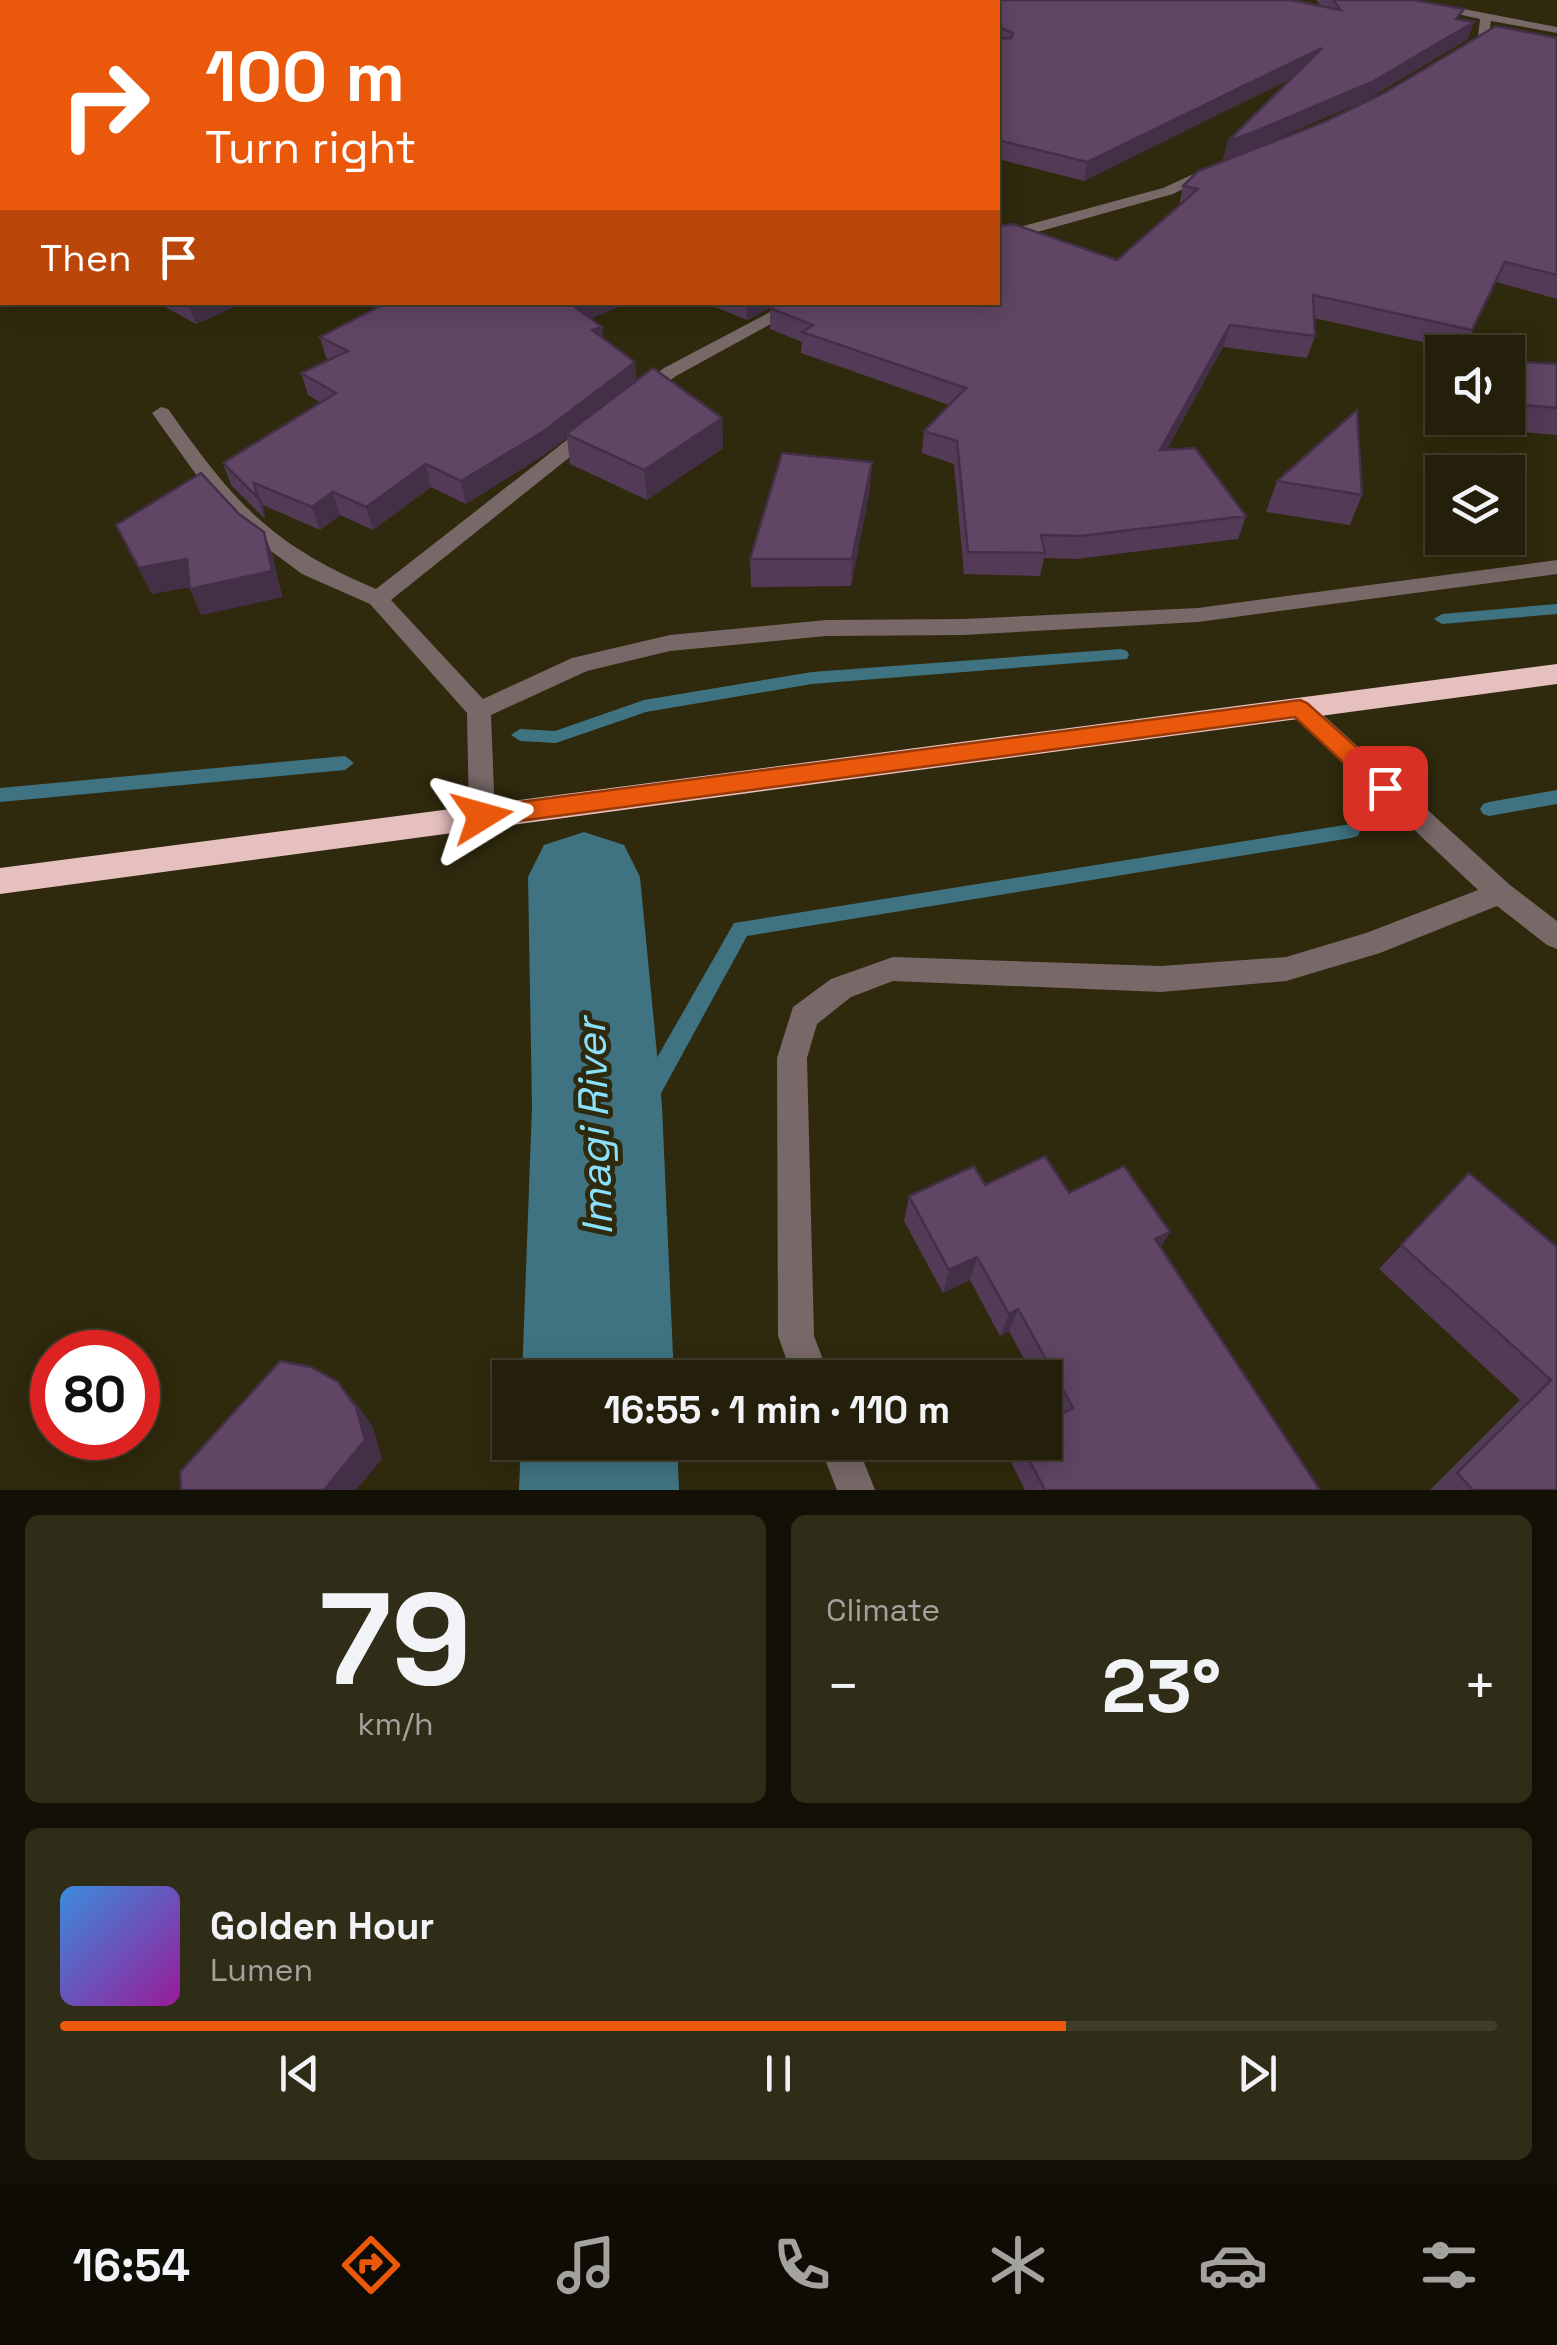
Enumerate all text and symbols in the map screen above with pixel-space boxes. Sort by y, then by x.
text: 100 m [205,32,405,121]
icon: right [40,40,170,170]
text: Turn right [205,119,416,176]
icon: arrive [151,230,206,285]
text: Then [40,234,131,282]
map controls [1425,335,1525,555]
button: sound [1425,335,1525,435]
button: layers [1425,455,1525,555]
pin [1343,746,1428,831]
icon: arrive [1358,761,1413,816]
position arrow [430,764,534,868]
water label: Imagi River [564,1013,624,1236]
speed limit sign: 80 [30,1330,160,1460]
text: 16:55 · 1 min · 110 m [604,1386,950,1434]
text: 79 [319,1556,472,1722]
text: Climate [826,1590,940,1630]
text: 23° [1102,1638,1221,1734]
text: − [826,1651,860,1721]
text: + [1463,1651,1497,1721]
text: km/h [357,1704,434,1744]
text: Golden Hour [210,1902,434,1950]
text: Lumen [210,1950,313,1990]
icon: previous [272,2046,327,2101]
icon: pause [751,2046,806,2101]
icon: next [1230,2046,1285,2101]
icon: directions [336,2230,406,2300]
icon: music [551,2230,621,2300]
icon: phone [767,2230,837,2300]
icon: climate [983,2230,1053,2300]
icon: car [1198,2230,1268,2300]
icon: filters [1414,2230,1484,2300]
text: 16:54 [73,2237,190,2294]

